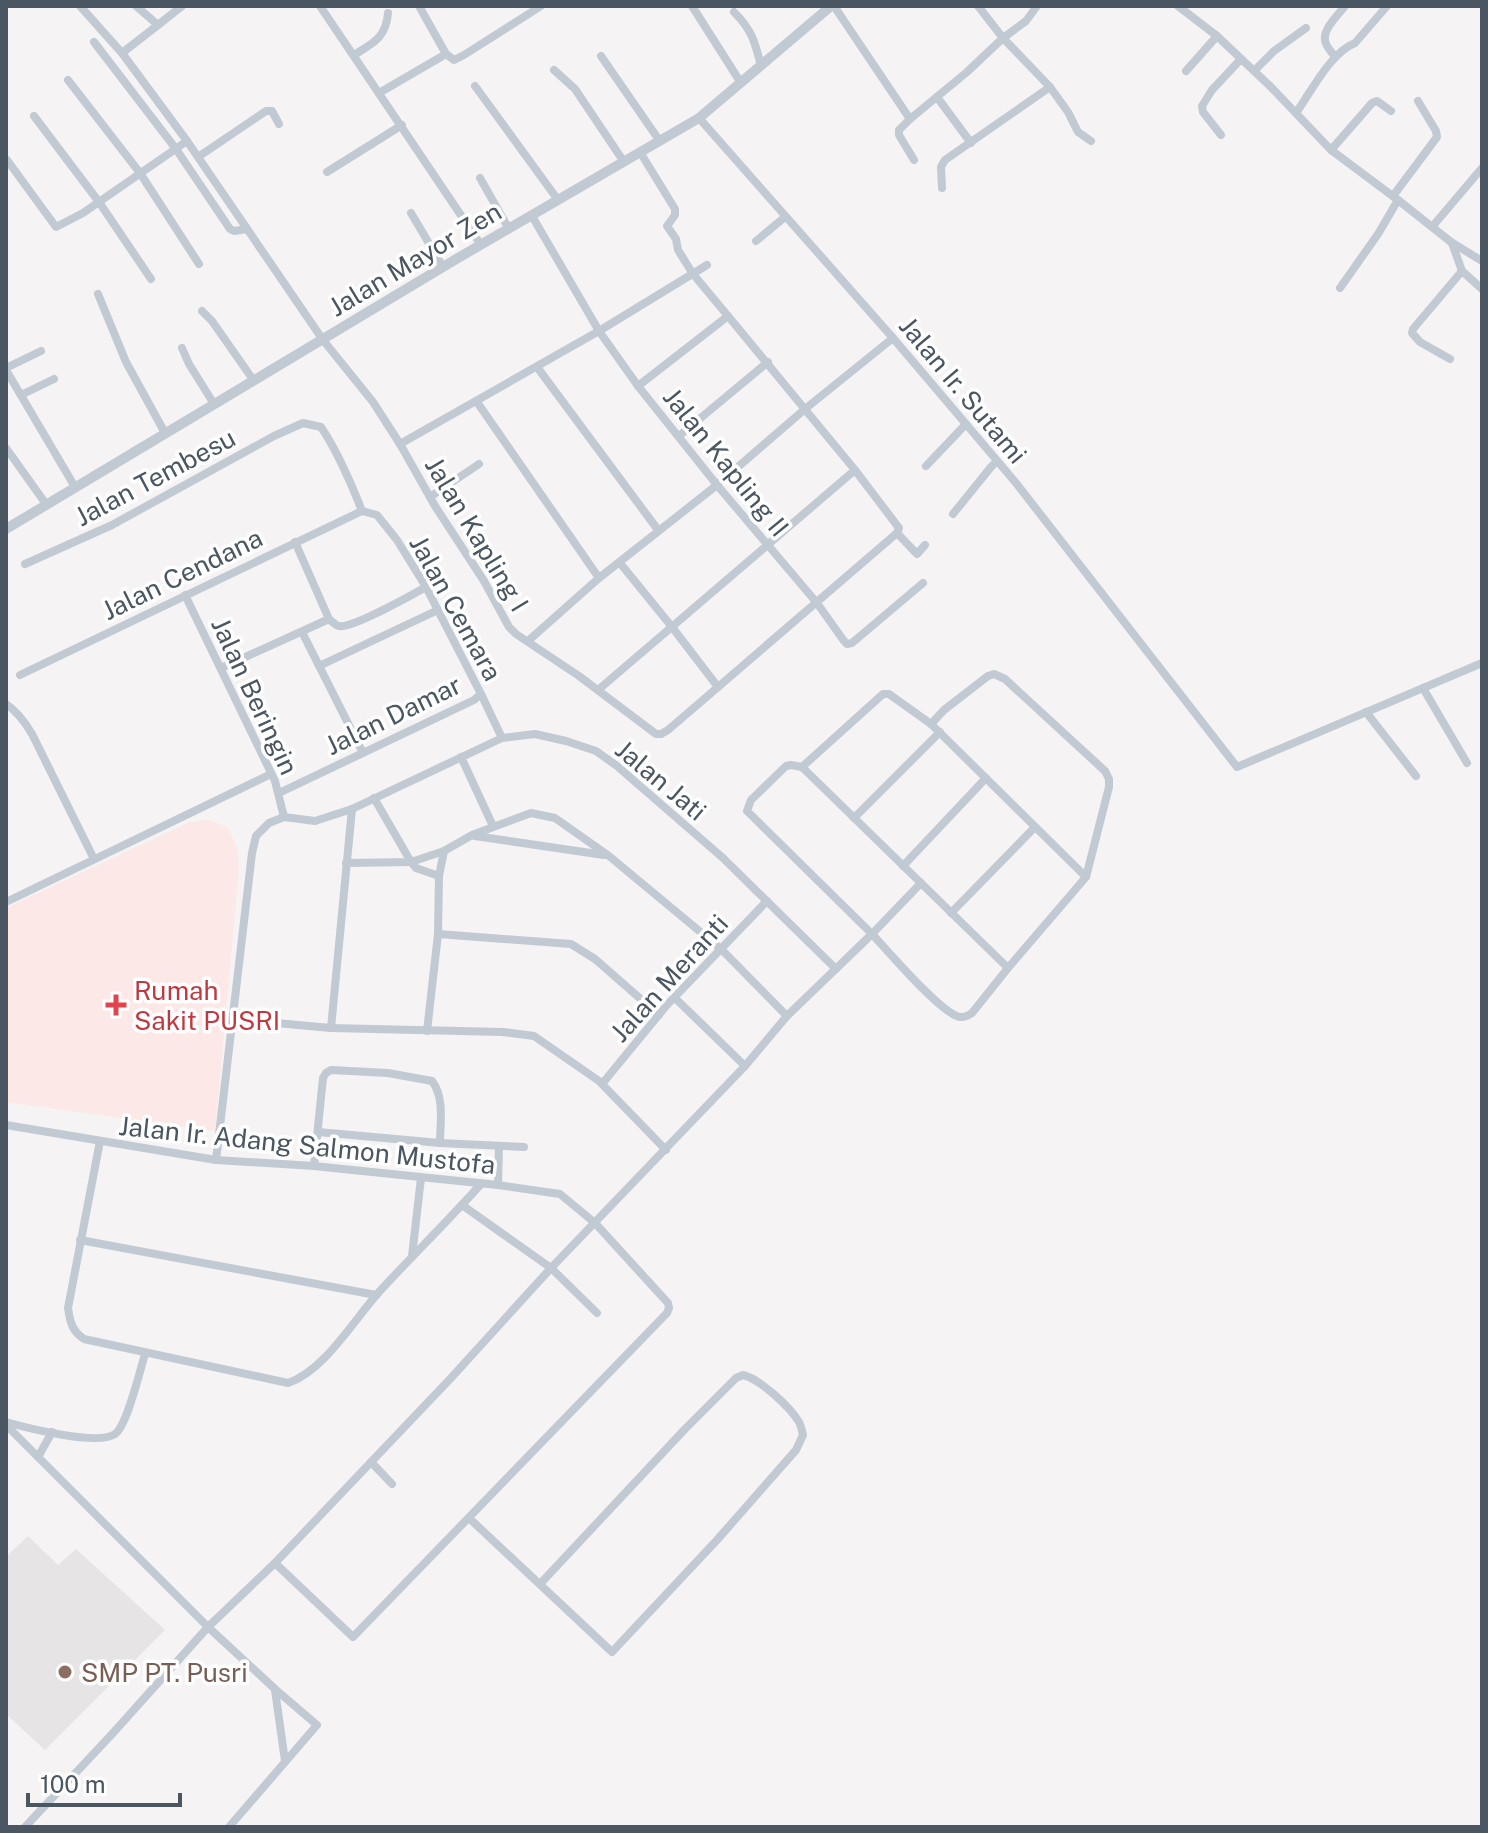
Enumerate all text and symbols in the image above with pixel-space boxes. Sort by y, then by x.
street label: Jalan Mayor Zen [323,195,507,323]
street label: Jalan Ir. Sutami [893,311,1033,469]
street label: Jalan Kapling II [657,382,795,542]
street label: Jalan Tembesu [69,422,241,532]
street label: Jalan Kapling I [419,451,535,617]
street label: Jalan Cendana [97,522,267,626]
street label: Jalan Cemara [403,530,509,686]
street label: Jalan Beringin [205,613,305,779]
street label: Jalan Damar [320,669,466,761]
street label: Jalan Jati [610,733,712,827]
street label: Jalan Meranti [604,908,734,1048]
place label: Rumah Sakit PUSRI [134,975,280,1036]
marker: Rumah Sakit PUSRI [105,994,127,1016]
street label: Jalan Ir. Adang Salmon Mustofa [117,1110,497,1180]
place label: SMP PT. Pusri [81,1657,248,1688]
marker: SMP PT. Pusri [56,1663,74,1681]
scale bar [28,1757,180,1807]
text: 100 m [40,1770,106,1798]

